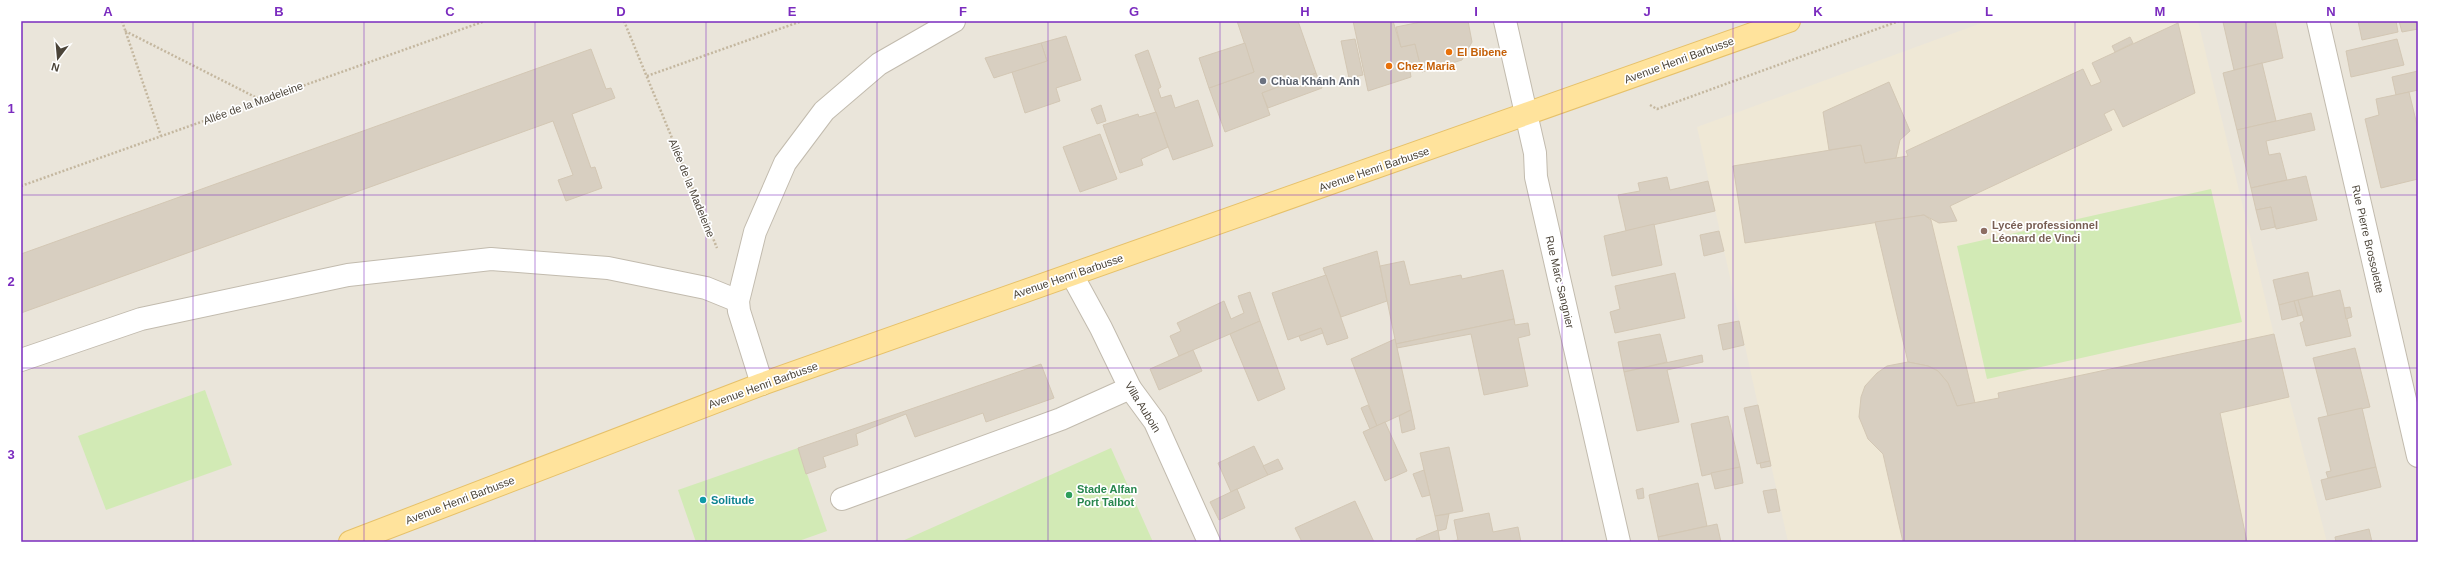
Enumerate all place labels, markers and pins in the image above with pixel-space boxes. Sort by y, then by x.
place label: El Bibene [1457,46,1507,58]
marker: El Bibene [1444,47,1454,57]
place label: Chez Maria [1397,60,1456,72]
marker: Chez Maria [1384,61,1394,71]
place label: Chùa Khánh Anh [1271,75,1360,87]
marker: Chùa Khánh Anh [1258,76,1268,86]
place label: Lycée professionnel Léonard de Vinci [1992,219,2098,244]
marker: Lycée professionnel Léonard de Vinci [1979,226,1989,236]
place label: Stade Alfan Port Talbot [1077,483,1137,508]
marker: Stade Alfan Port Talbot [1064,490,1074,500]
place label: Solitude [711,494,754,506]
marker: Solitude [698,495,708,505]

